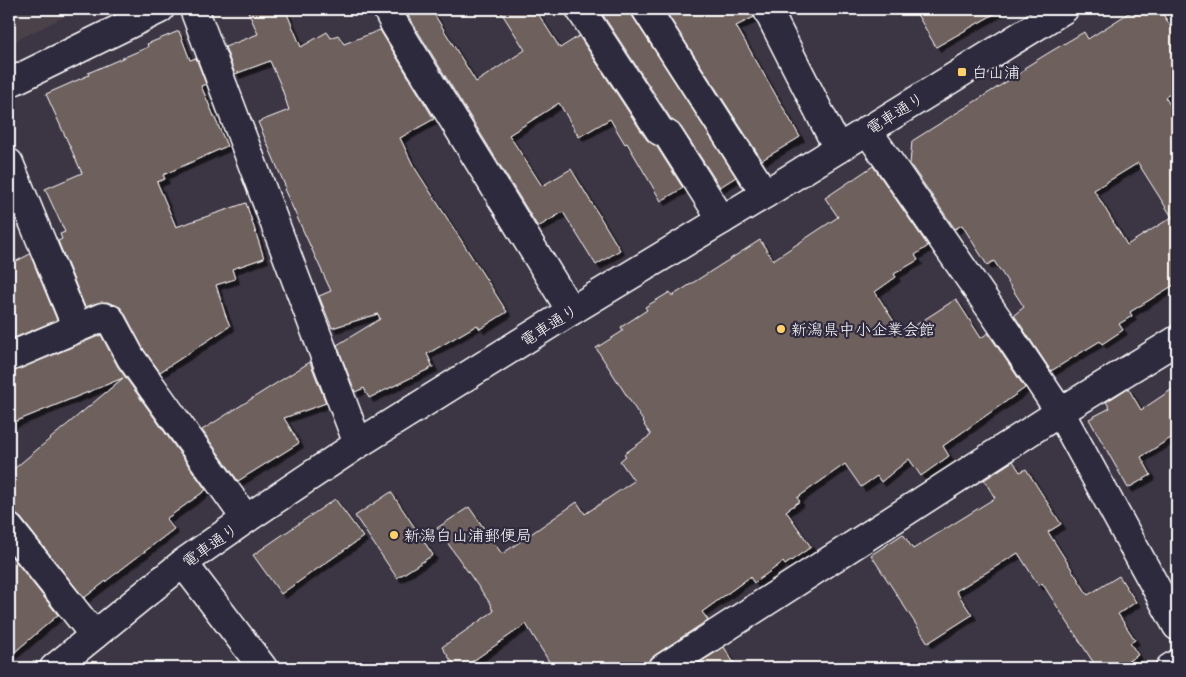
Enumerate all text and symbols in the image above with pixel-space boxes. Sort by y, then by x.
place label: 白山浦 [972,58,1020,87]
marker: 白山浦 [956,66,968,78]
street label: 電車通り [860,84,930,143]
street label: 電車通り [514,296,584,355]
place label: 新潟県中小企業会館 [791,315,935,344]
marker: 新潟県中小企業会館 [775,323,787,335]
street label: 電車通り [176,515,245,576]
place label: 新潟白山浦郵便局 [404,521,532,550]
marker: 新潟白山浦郵便局 [388,529,400,541]

